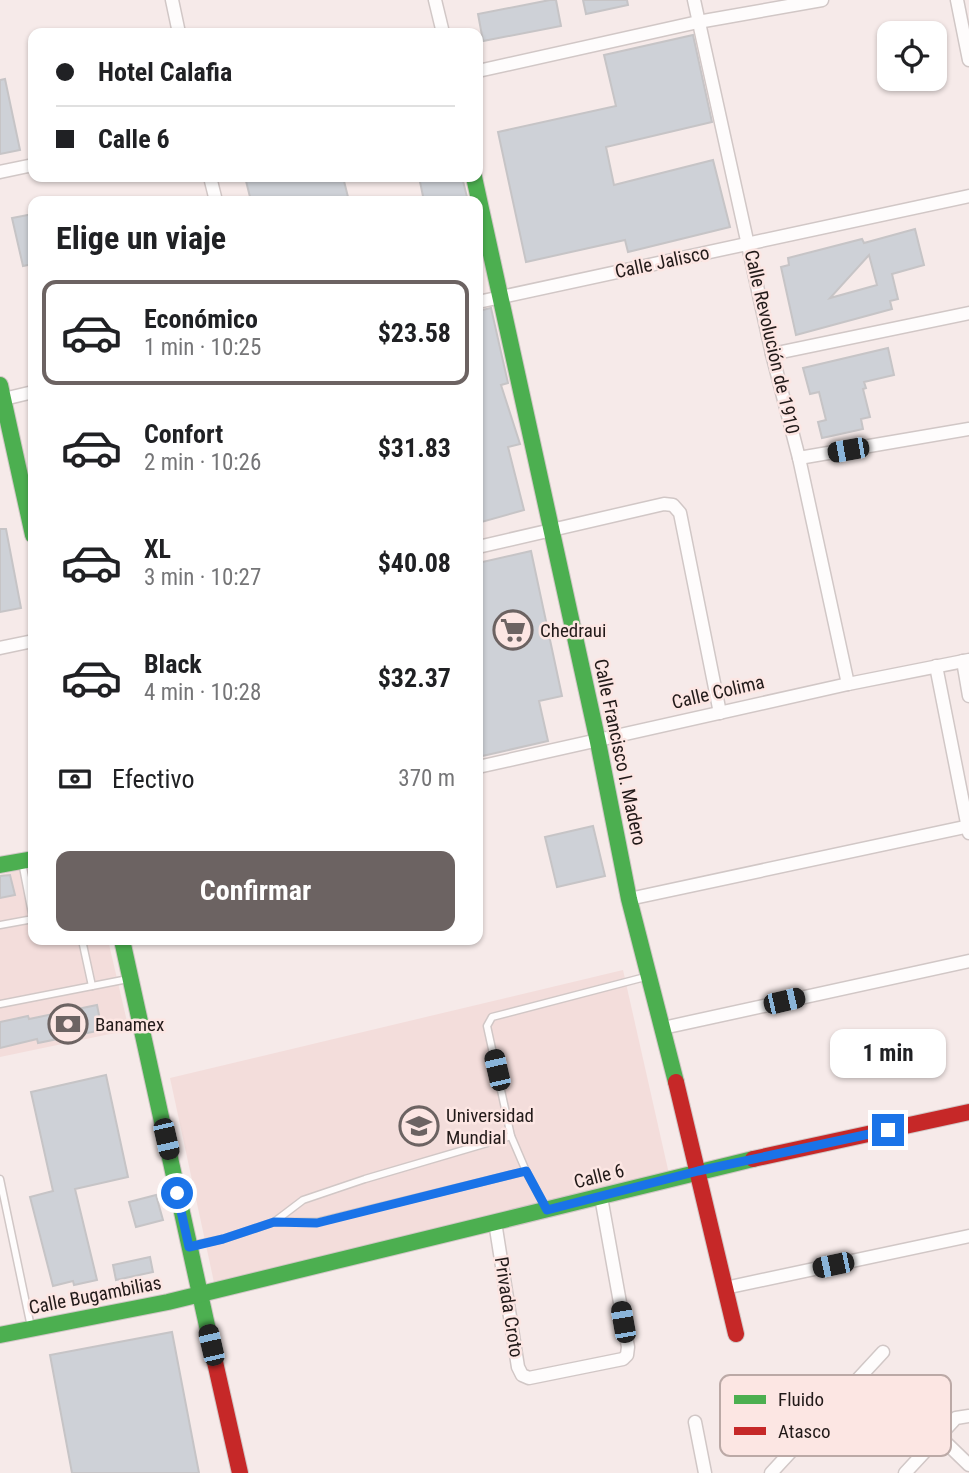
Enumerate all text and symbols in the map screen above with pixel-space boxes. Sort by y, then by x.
map controls [877,21,947,91]
button: locate [877,21,947,91]
text: Hotel Calafia [98,57,232,87]
text: Calle 6 [98,124,170,154]
text: Elige un viaje [56,219,226,257]
street label: Calle Jalisco [613,241,711,283]
street label: Calle Revolución de 1910 [740,248,804,436]
icon: car [60,301,123,364]
text: Económico [144,304,258,334]
text: $23.58 [378,318,451,348]
text: 1 min · 10:25 [144,334,261,361]
icon: car [60,416,123,479]
text: Confort [144,419,223,449]
text: $31.83 [378,433,451,463]
car [826,436,871,464]
text: 2 min · 10:26 [144,449,261,476]
icon: car [60,531,123,594]
text: XL [144,534,171,564]
text: $40.08 [378,548,451,578]
text: 3 min · 10:27 [144,564,261,591]
supermarket icon: Chedraui [492,609,534,651]
place label: Chedraui [540,619,606,642]
icon: car [60,646,123,709]
text: Black [144,649,202,679]
street label: Calle Francisco I. Madero [589,657,651,847]
text: $32.37 [378,663,451,693]
street label: Calle Colima [669,670,767,714]
text: 4 min · 10:28 [144,679,261,706]
icon: cash [56,760,94,798]
text: Efectivo [112,764,194,794]
text: 370 m [398,765,455,792]
button: Confirmar [56,851,455,931]
car [762,986,807,1016]
bank icon: Banamex [47,1003,89,1045]
place label: Banamex [95,1013,164,1036]
callout: 1 min [830,1028,946,1078]
text: 1 min [862,1040,914,1067]
car [483,1047,512,1093]
place label: Universidad Mundial [446,1104,534,1149]
school or university icon: Universidad Mundial [398,1105,440,1147]
route end [872,1114,904,1146]
car [152,1116,181,1162]
street label: Calle 6 [571,1159,627,1193]
route start [161,1177,193,1209]
car [811,1250,856,1280]
street label: Privada Croto [490,1255,528,1359]
street label: Calle Bugambilias [27,1271,163,1319]
car [610,1299,637,1345]
car [197,1322,226,1368]
legend [720,1375,951,1456]
text: Fluido [778,1388,824,1411]
text: Atasco [778,1420,831,1443]

